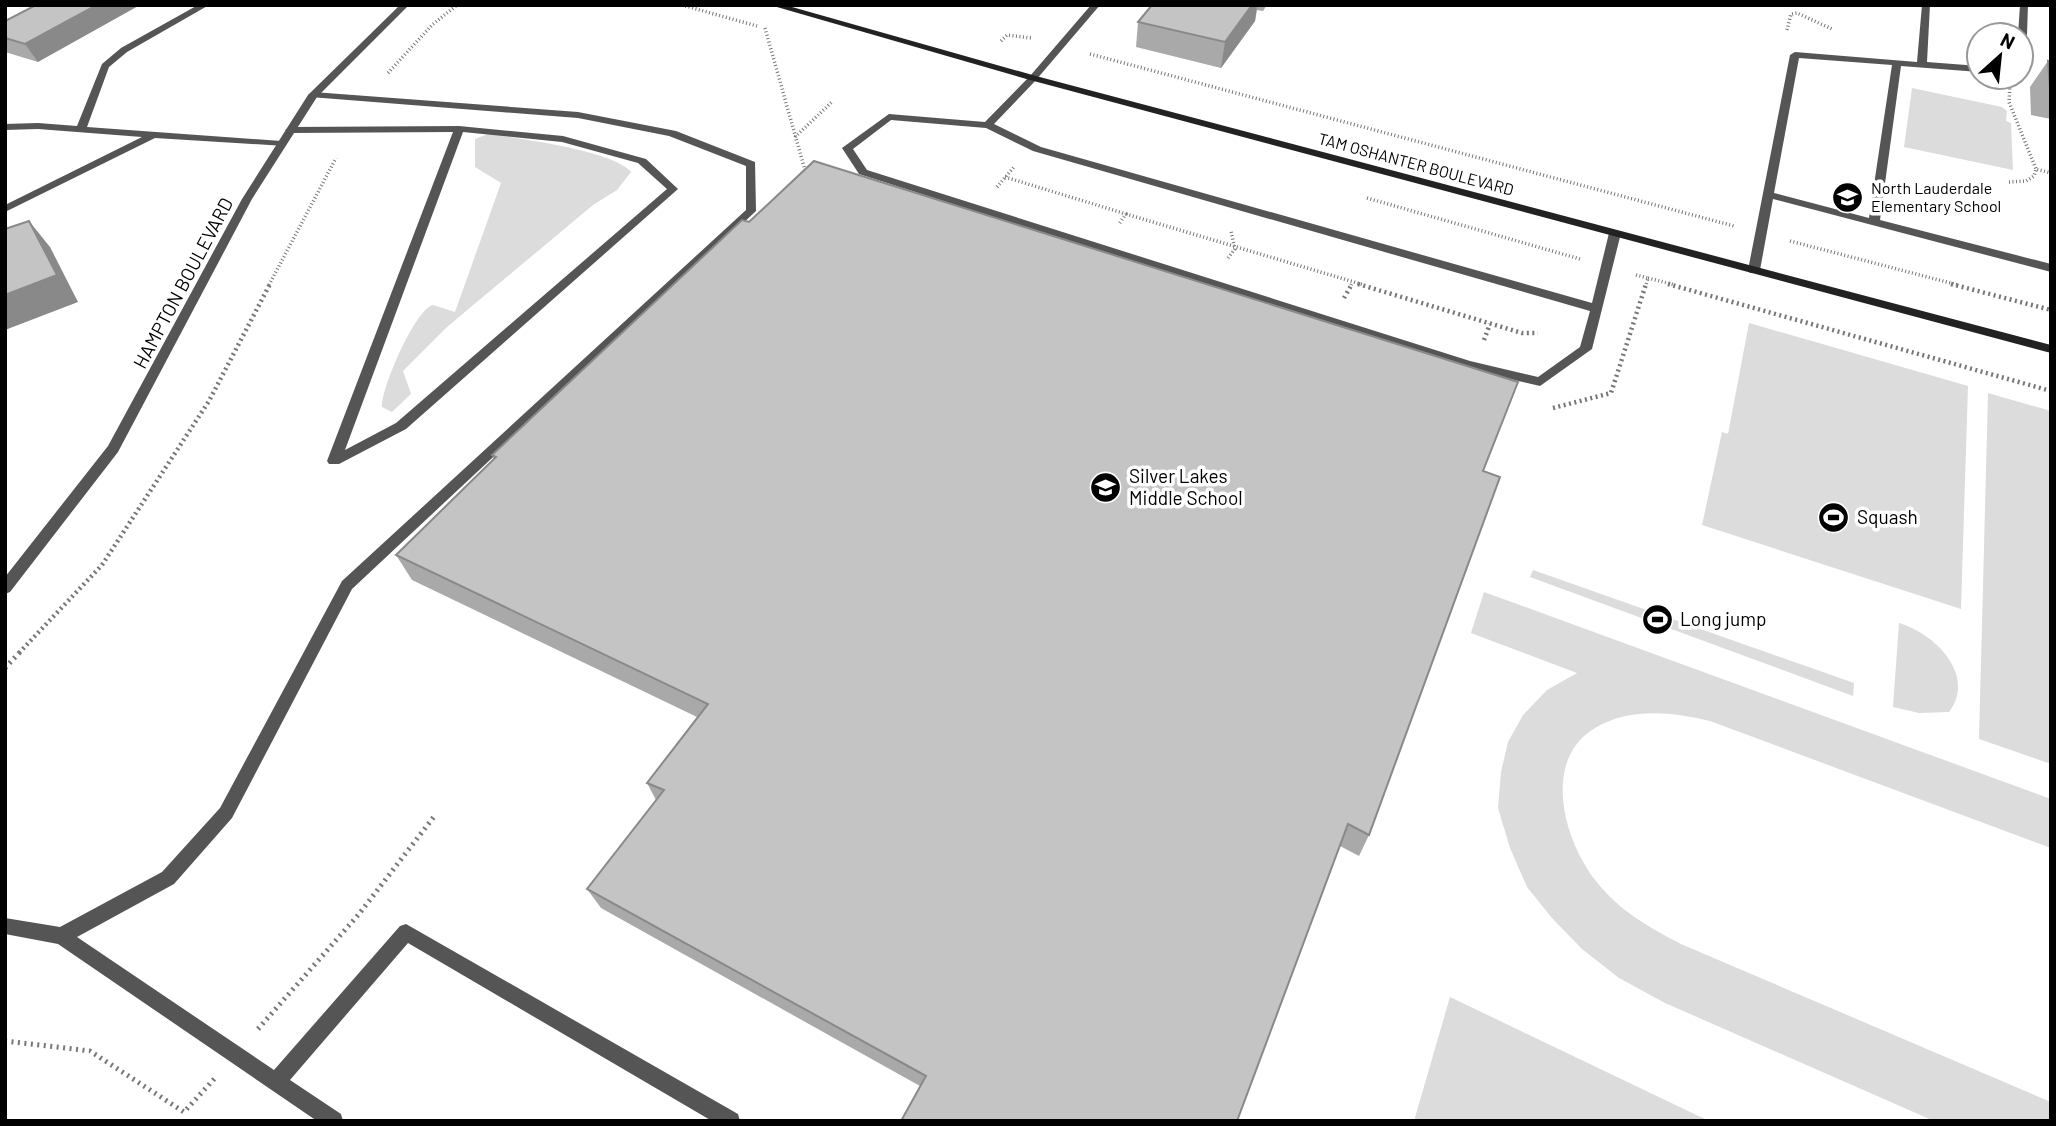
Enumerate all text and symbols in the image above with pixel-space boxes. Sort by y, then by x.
north arrow [1965,21,2035,91]
text: N [1997,27,2019,54]
street label: TAM OSHANTER BOULEVARD [1316,128,1516,199]
place label: North Lauderdale Elementary School [1871,178,2001,215]
school or university icon: North Lauderdale Elementary School [1831,180,1865,214]
street label: HAMPTON BOULEVARD [128,193,237,372]
place label: Silver Lakes Middle School [1129,464,1243,509]
school or university icon: Silver Lakes Middle School [1089,470,1123,504]
sports icon: Squash [1817,500,1851,534]
place label: Squash [1857,505,1918,528]
sports icon: Long jump [1640,602,1674,636]
place label: Long jump [1680,607,1766,630]

